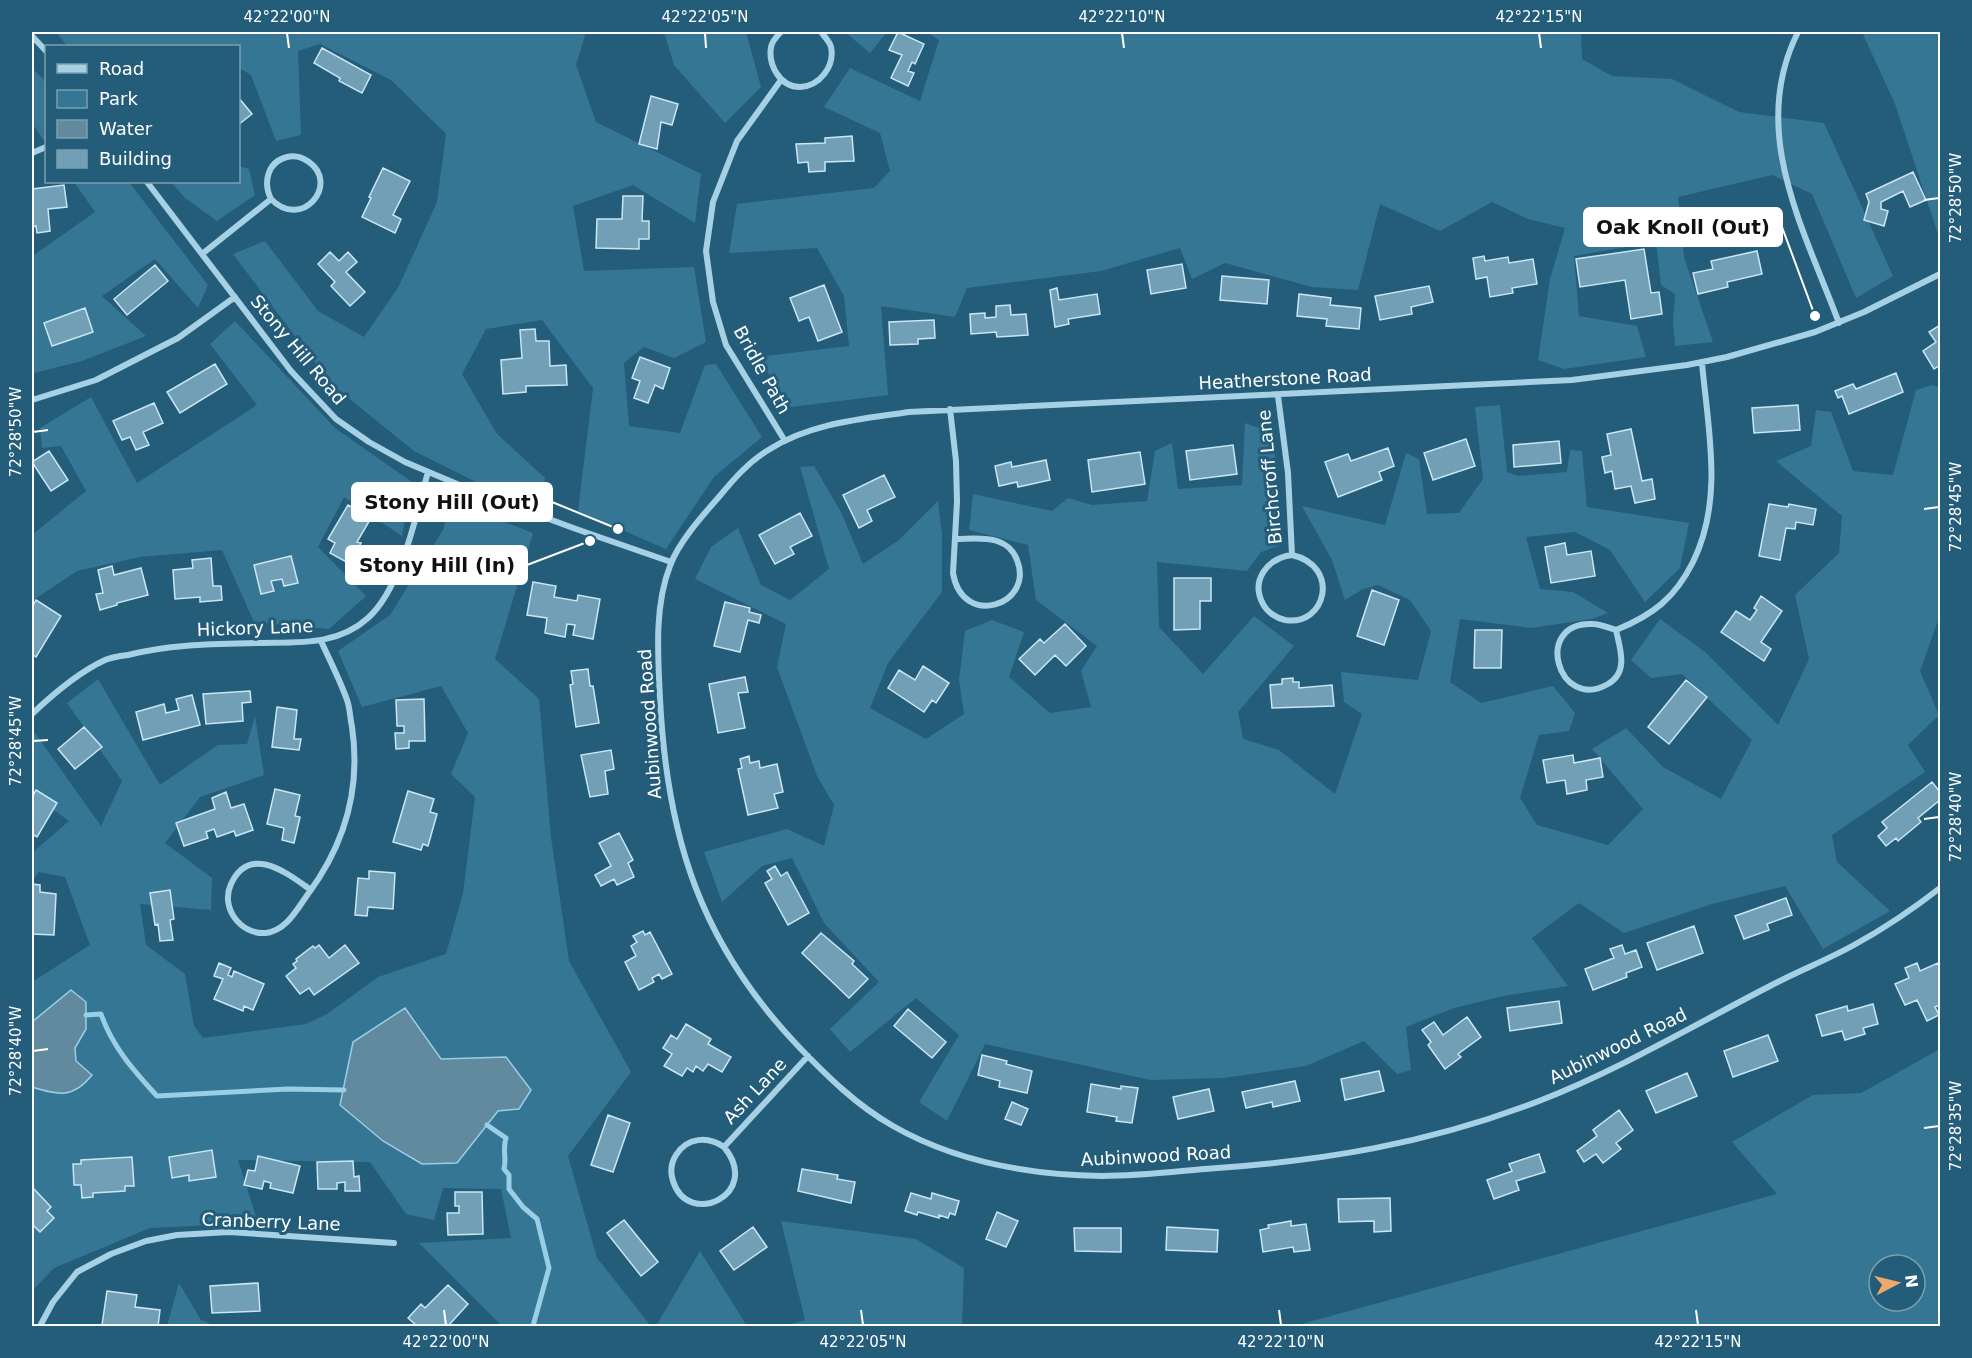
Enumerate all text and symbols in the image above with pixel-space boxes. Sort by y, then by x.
text: 42°22'00"N [243,8,331,26]
text: 42°22'05"N [661,8,749,26]
text: 42°22'10"N [1078,8,1166,26]
text: 42°22'15"N [1495,8,1583,26]
legend [45,45,240,183]
text: Road [99,58,144,79]
text: Park [99,88,138,109]
text: Water [99,118,153,139]
text: Building [99,148,172,169]
text: 72°28'50"W [1947,153,1965,243]
callout: Oak Knoll (Out) [1584,208,1782,246]
text: Oak Knoll (Out) [1596,215,1770,239]
street label: Stony Hill Road [246,291,350,409]
street label: Bridle Path [730,322,795,417]
street label: Heatherstone Road [1198,363,1372,394]
text: 72°28'50"W [7,387,25,477]
street label: Birchcroff Lane [1253,409,1286,545]
text: 72°28'45"W [1947,462,1965,552]
callout: Stony Hill (Out) [352,483,552,521]
text: Stony Hill (Out) [364,490,540,514]
callout: Stony Hill (In) [346,546,527,584]
text: Stony Hill (In) [359,553,515,577]
street label: Hickory Lane [196,615,314,640]
street label: Aubinwood Road [634,648,665,800]
text: 72°28'45"W [7,696,25,786]
text: 72°28'40"W [1947,772,1965,862]
street label: Aubinwood Road [1545,1003,1690,1088]
text: 72°28'40"W [7,1006,25,1096]
street label: Ash Lane [719,1053,790,1128]
text: 72°28'35"W [1947,1081,1965,1171]
street label: Aubinwood Road [1080,1141,1232,1170]
street label: Cranberry Lane [201,1209,341,1234]
north arrow [1867,1253,1927,1313]
text: N [1901,1273,1922,1289]
text: 42°22'00"N [402,1333,490,1351]
text: 42°22'05"N [819,1333,907,1351]
text: 42°22'10"N [1237,1333,1325,1351]
text: 42°22'15"N [1654,1333,1742,1351]

